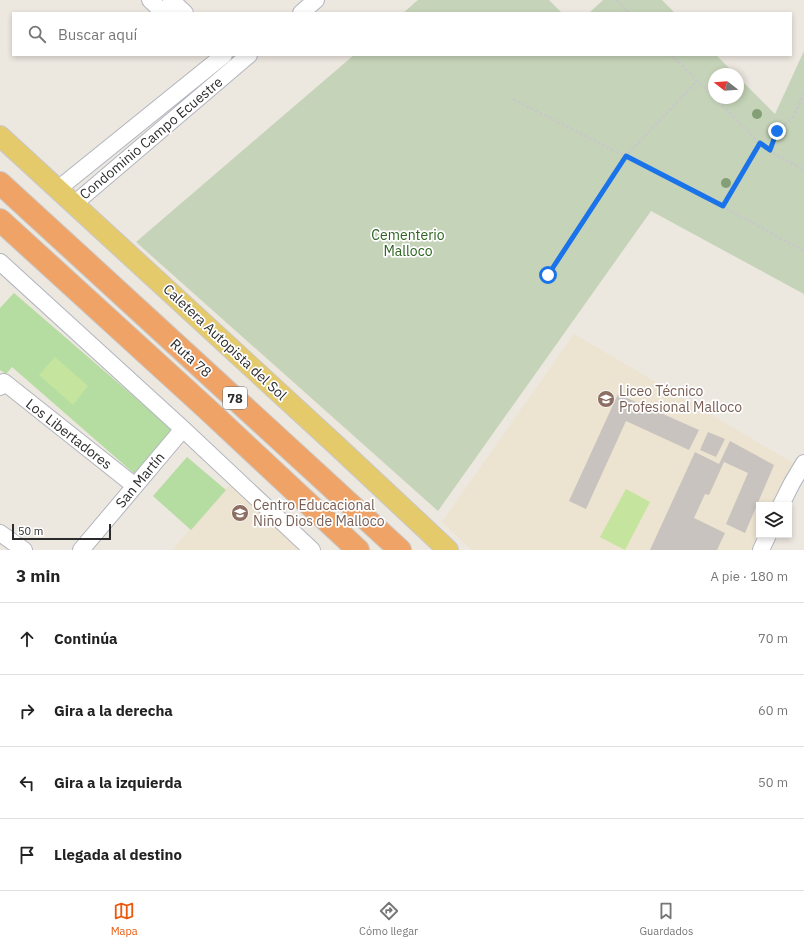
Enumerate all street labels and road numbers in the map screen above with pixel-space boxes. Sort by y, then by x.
street label: Condominio Campo Ecuestre [76,73,227,203]
street label: Caletera Autopista del Sol [159,280,291,404]
street label: Ruta 78 [167,335,215,381]
road number: 78 [223,387,247,409]
street label: Los Libertadores [22,395,116,473]
street label: San Martín [111,448,169,512]

